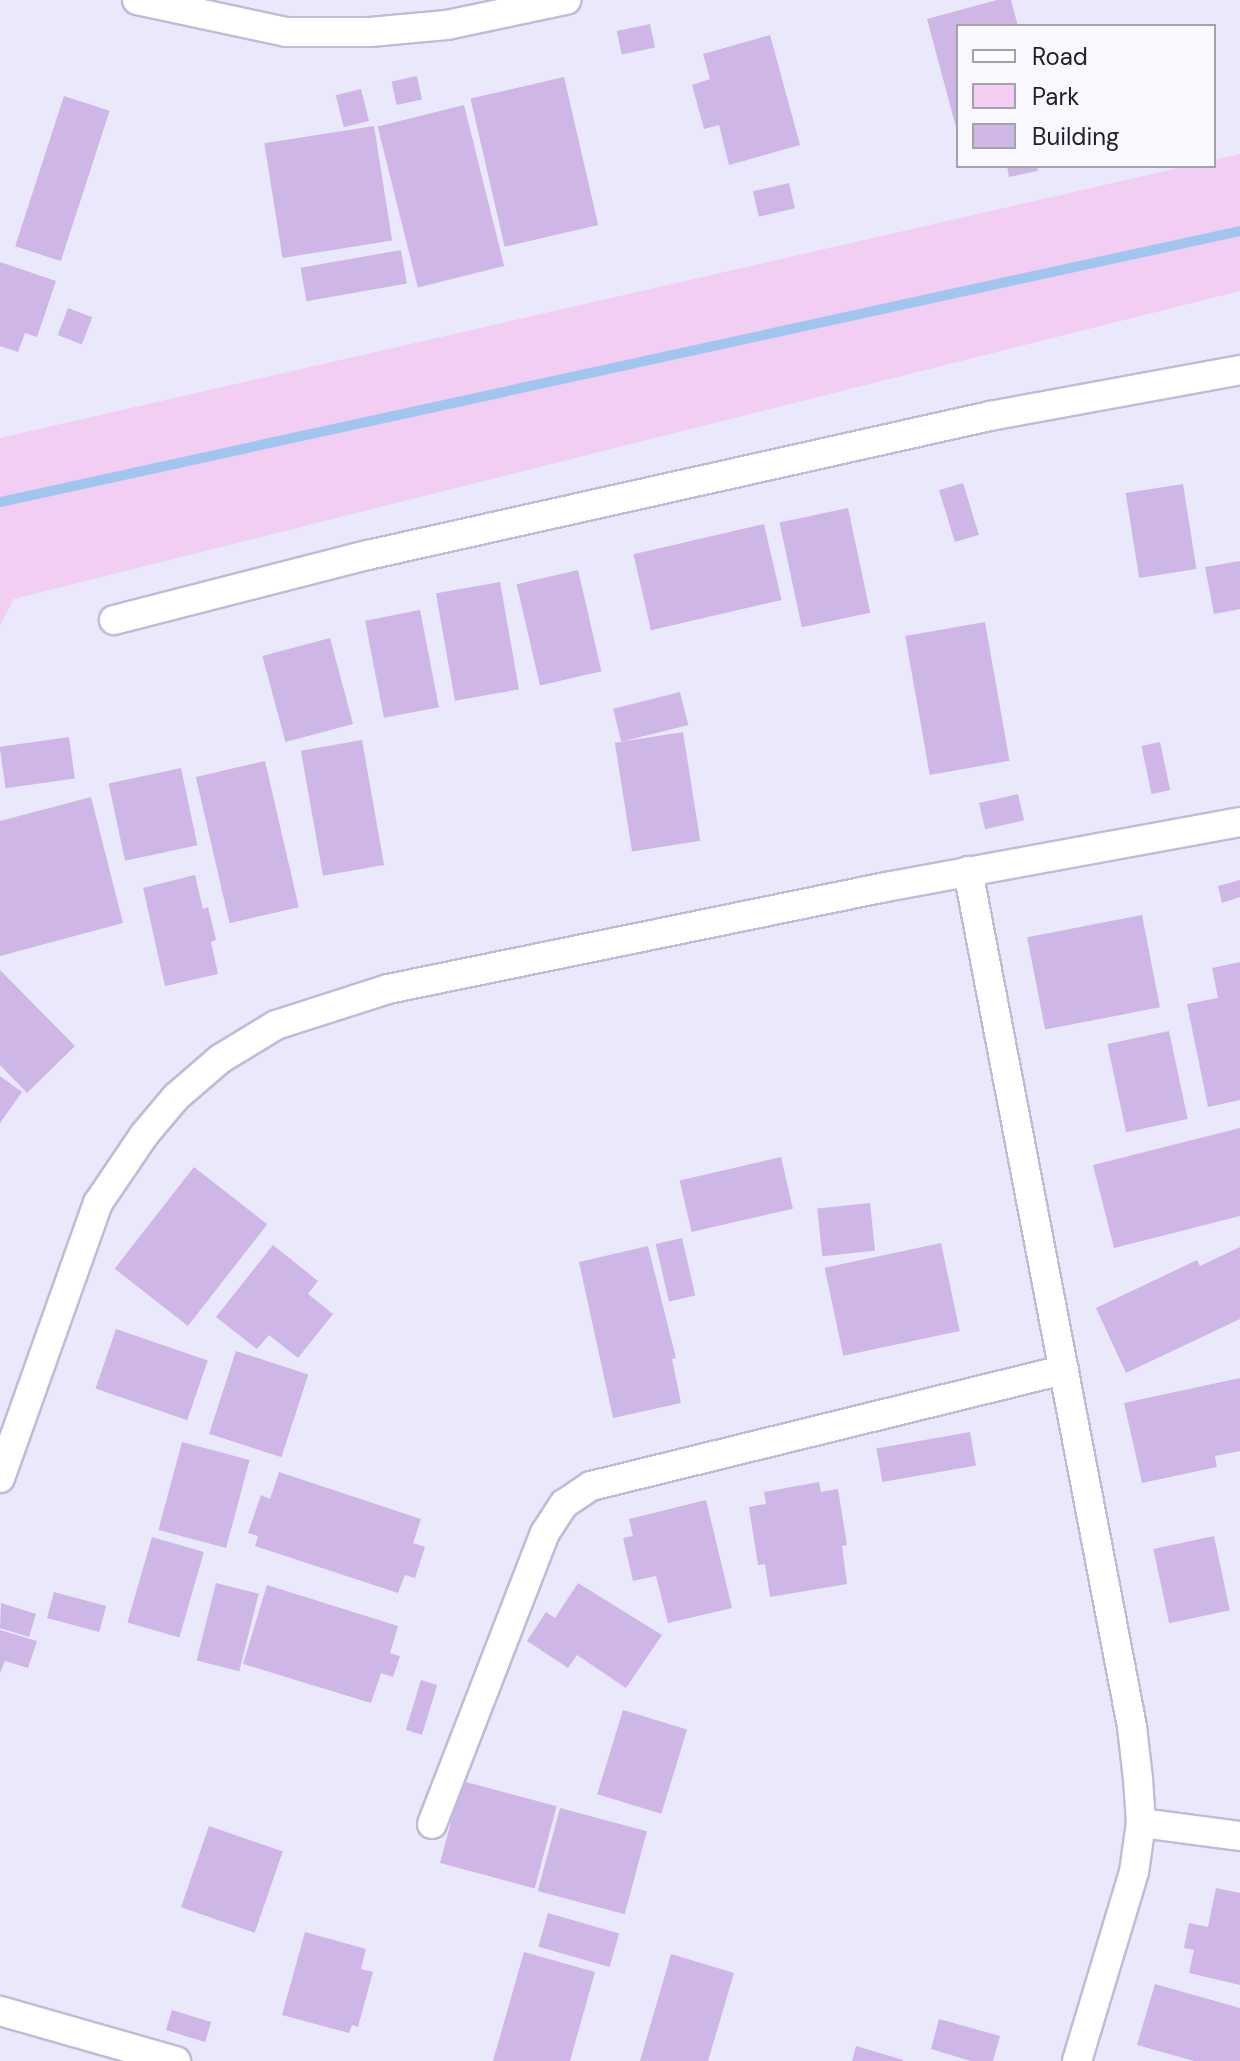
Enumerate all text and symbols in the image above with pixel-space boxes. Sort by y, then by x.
legend [956,24,1216,168]
text: Road [1032,41,1088,72]
text: Park [1032,81,1079,112]
text: Building [1032,121,1119,152]

